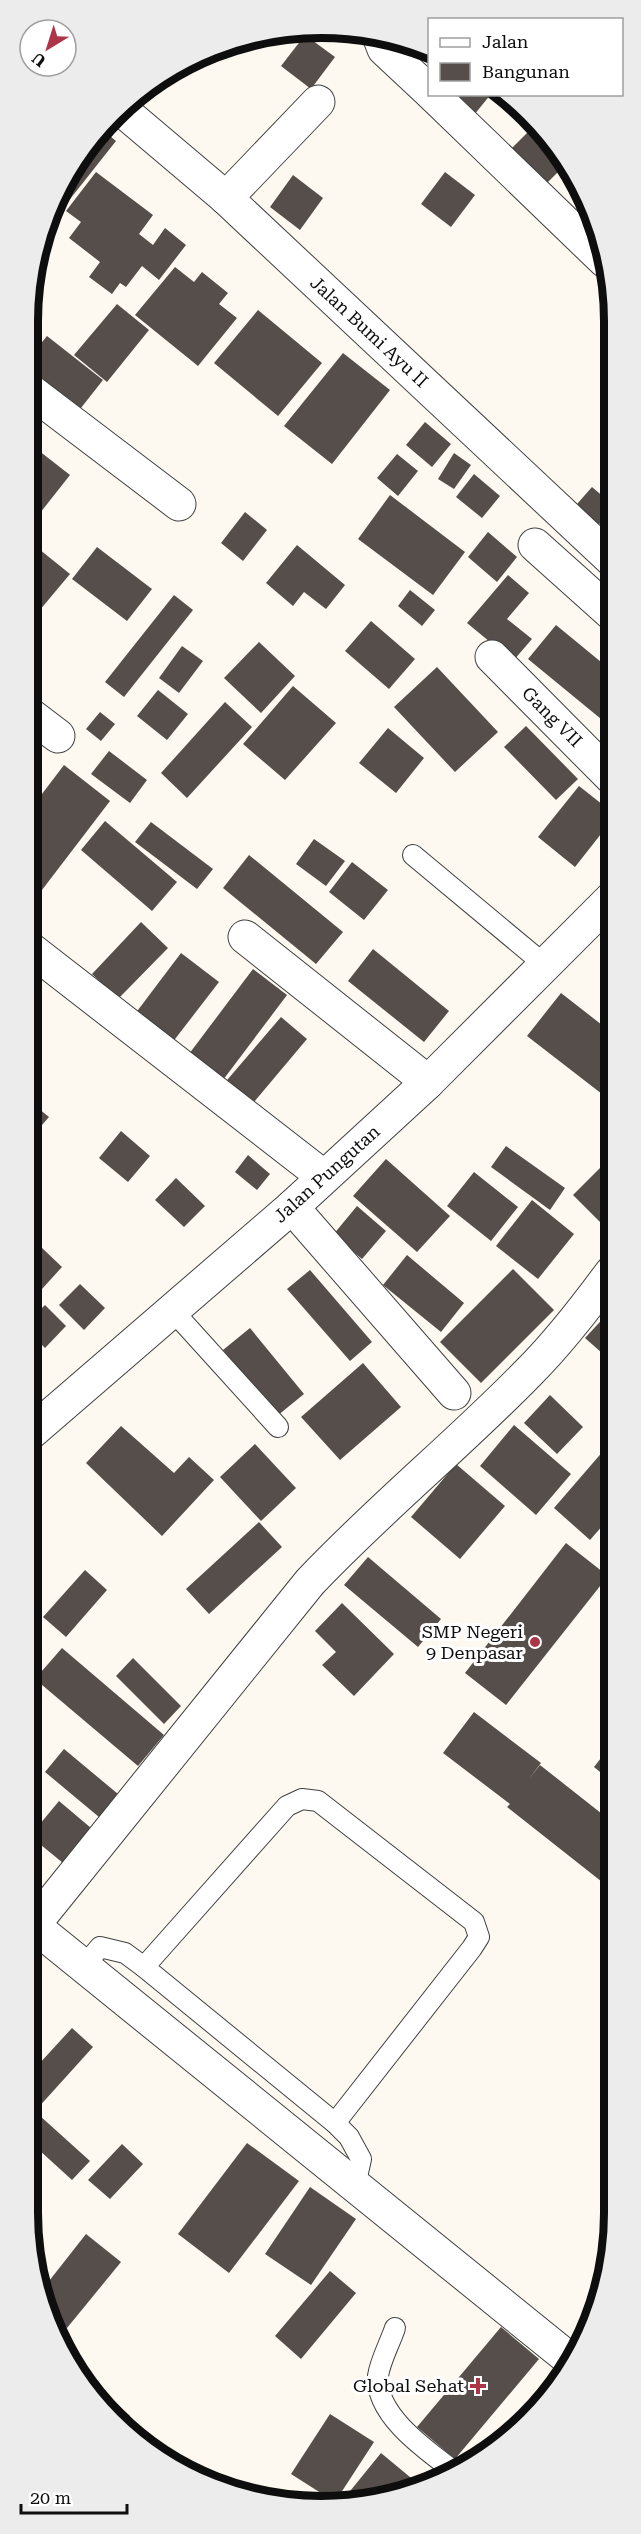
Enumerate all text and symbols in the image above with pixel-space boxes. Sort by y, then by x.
north arrow [18,18,78,78]
legend [428,18,623,96]
text: Jalan [482,31,529,52]
text: U [28,48,50,71]
text: Bangunan [482,61,570,82]
street label: Jalan Bumi Ayu II [306,272,432,391]
street label: Gang VII [518,682,587,751]
street label: Jalan Pungutan [269,1120,384,1227]
place label: SMP Negeri 9 Denpasar [422,1621,523,1663]
marker: SMP Negeri 9 Denpasar [528,1635,542,1649]
place label: Global Sehat [353,2375,464,2396]
marker: Global Sehat [469,2377,487,2395]
scale bar [21,2477,128,2515]
text: 20 m [30,2487,71,2508]

